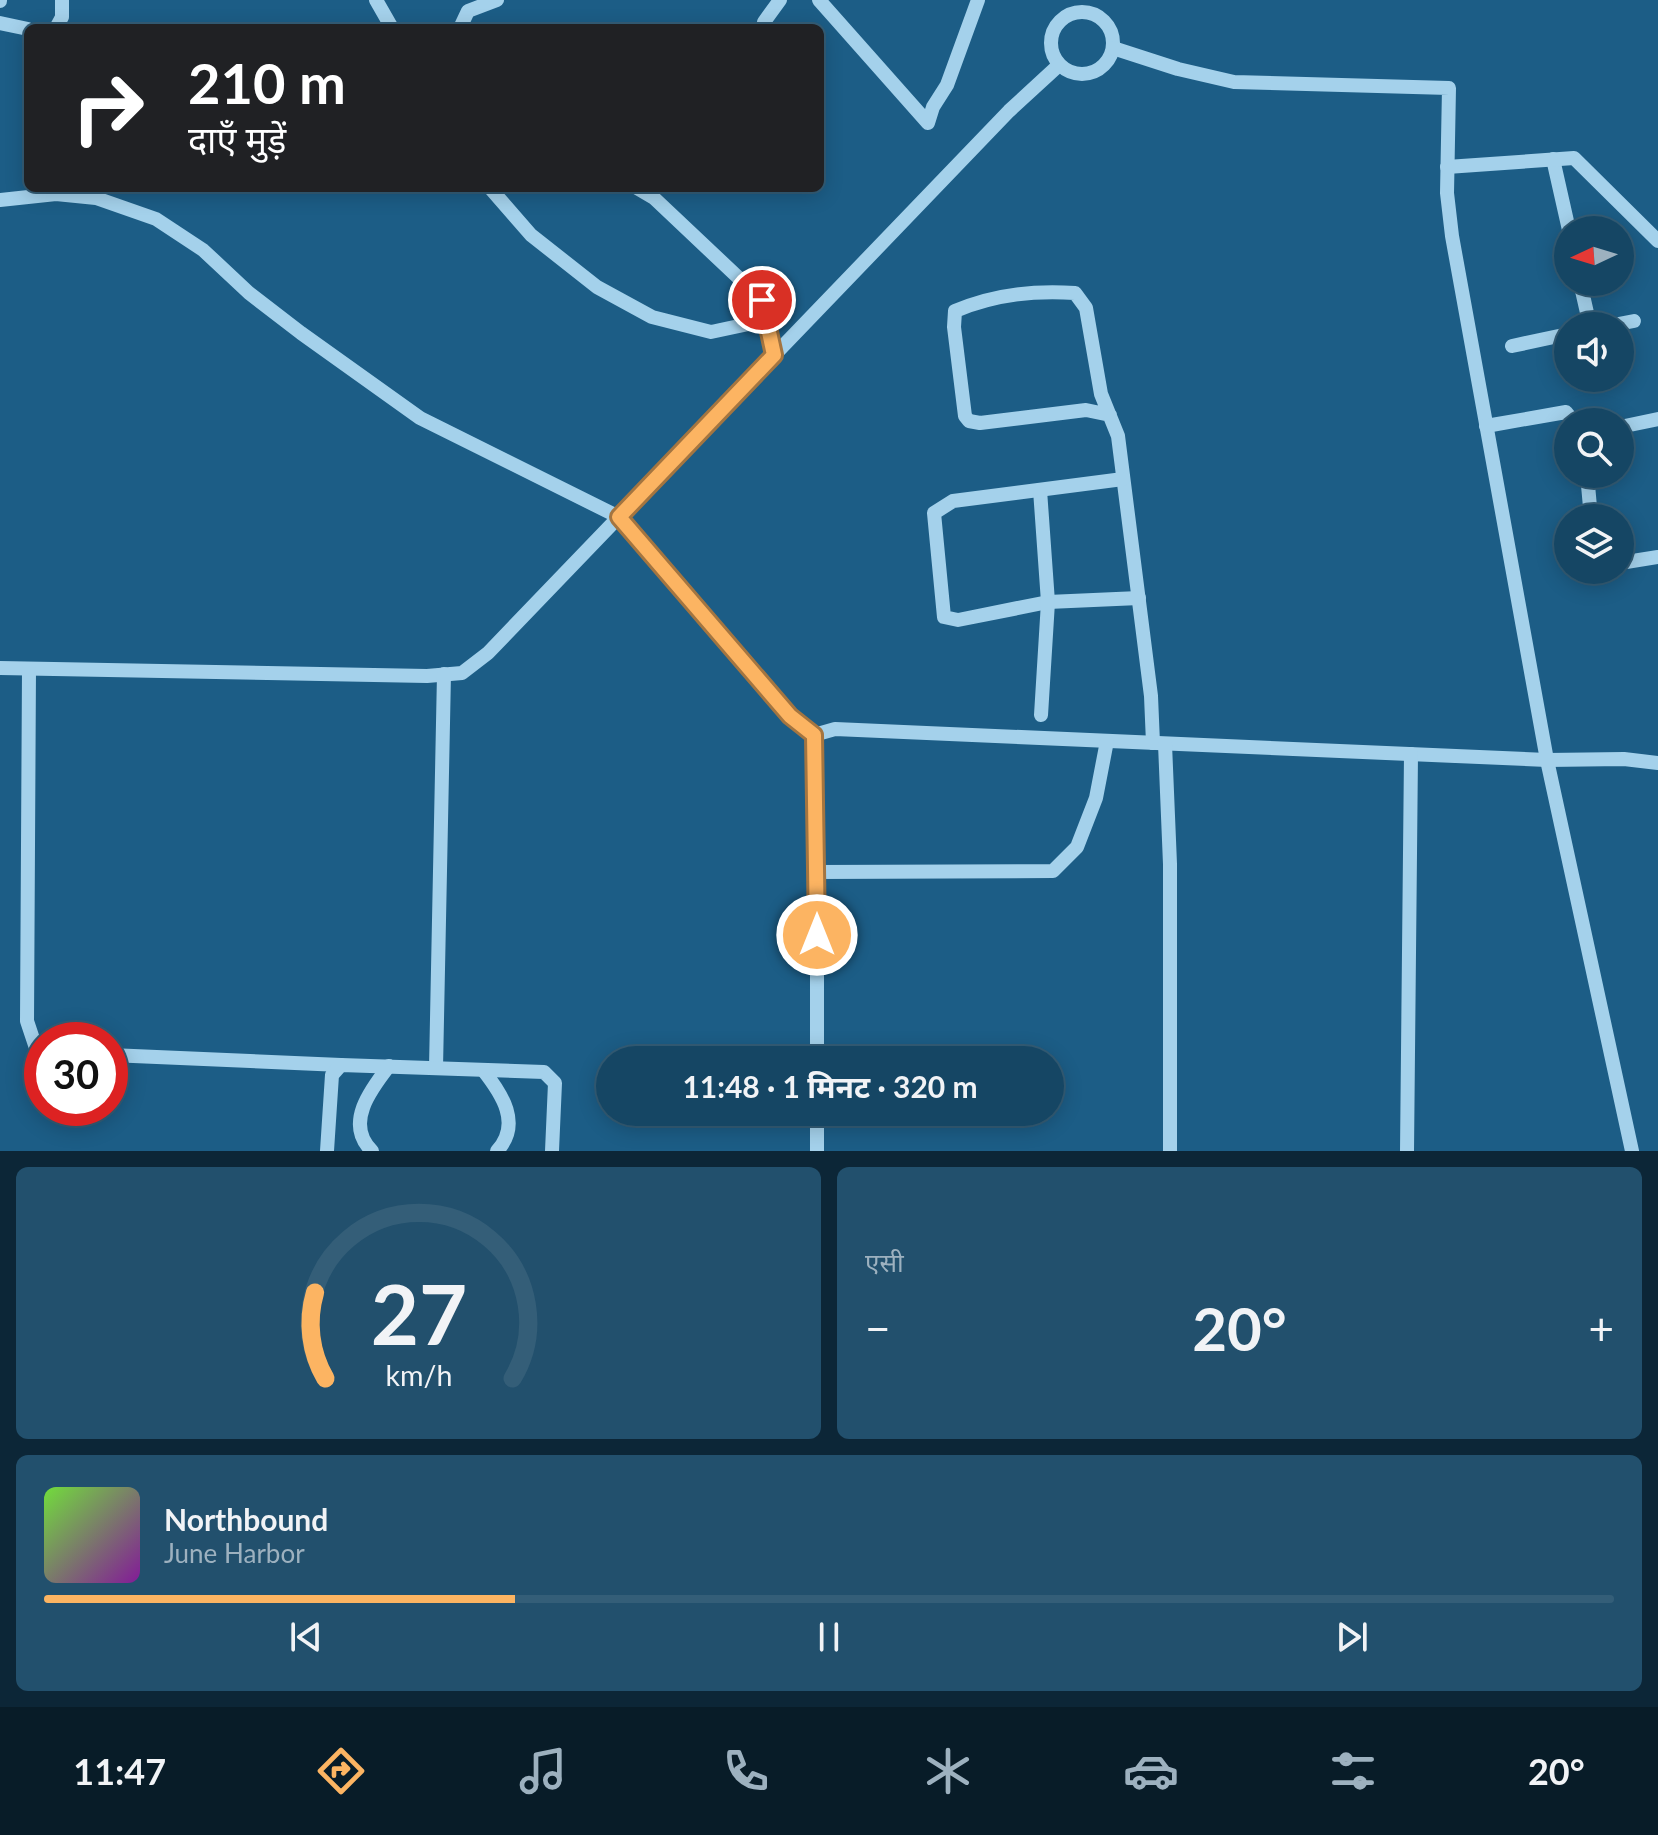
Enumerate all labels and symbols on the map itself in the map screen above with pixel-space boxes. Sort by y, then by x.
north arrow [1554,216,1634,296]
pin [728,266,796,334]
position arrow [775,893,859,977]
speed limit sign: 30 [24,1022,128,1126]

